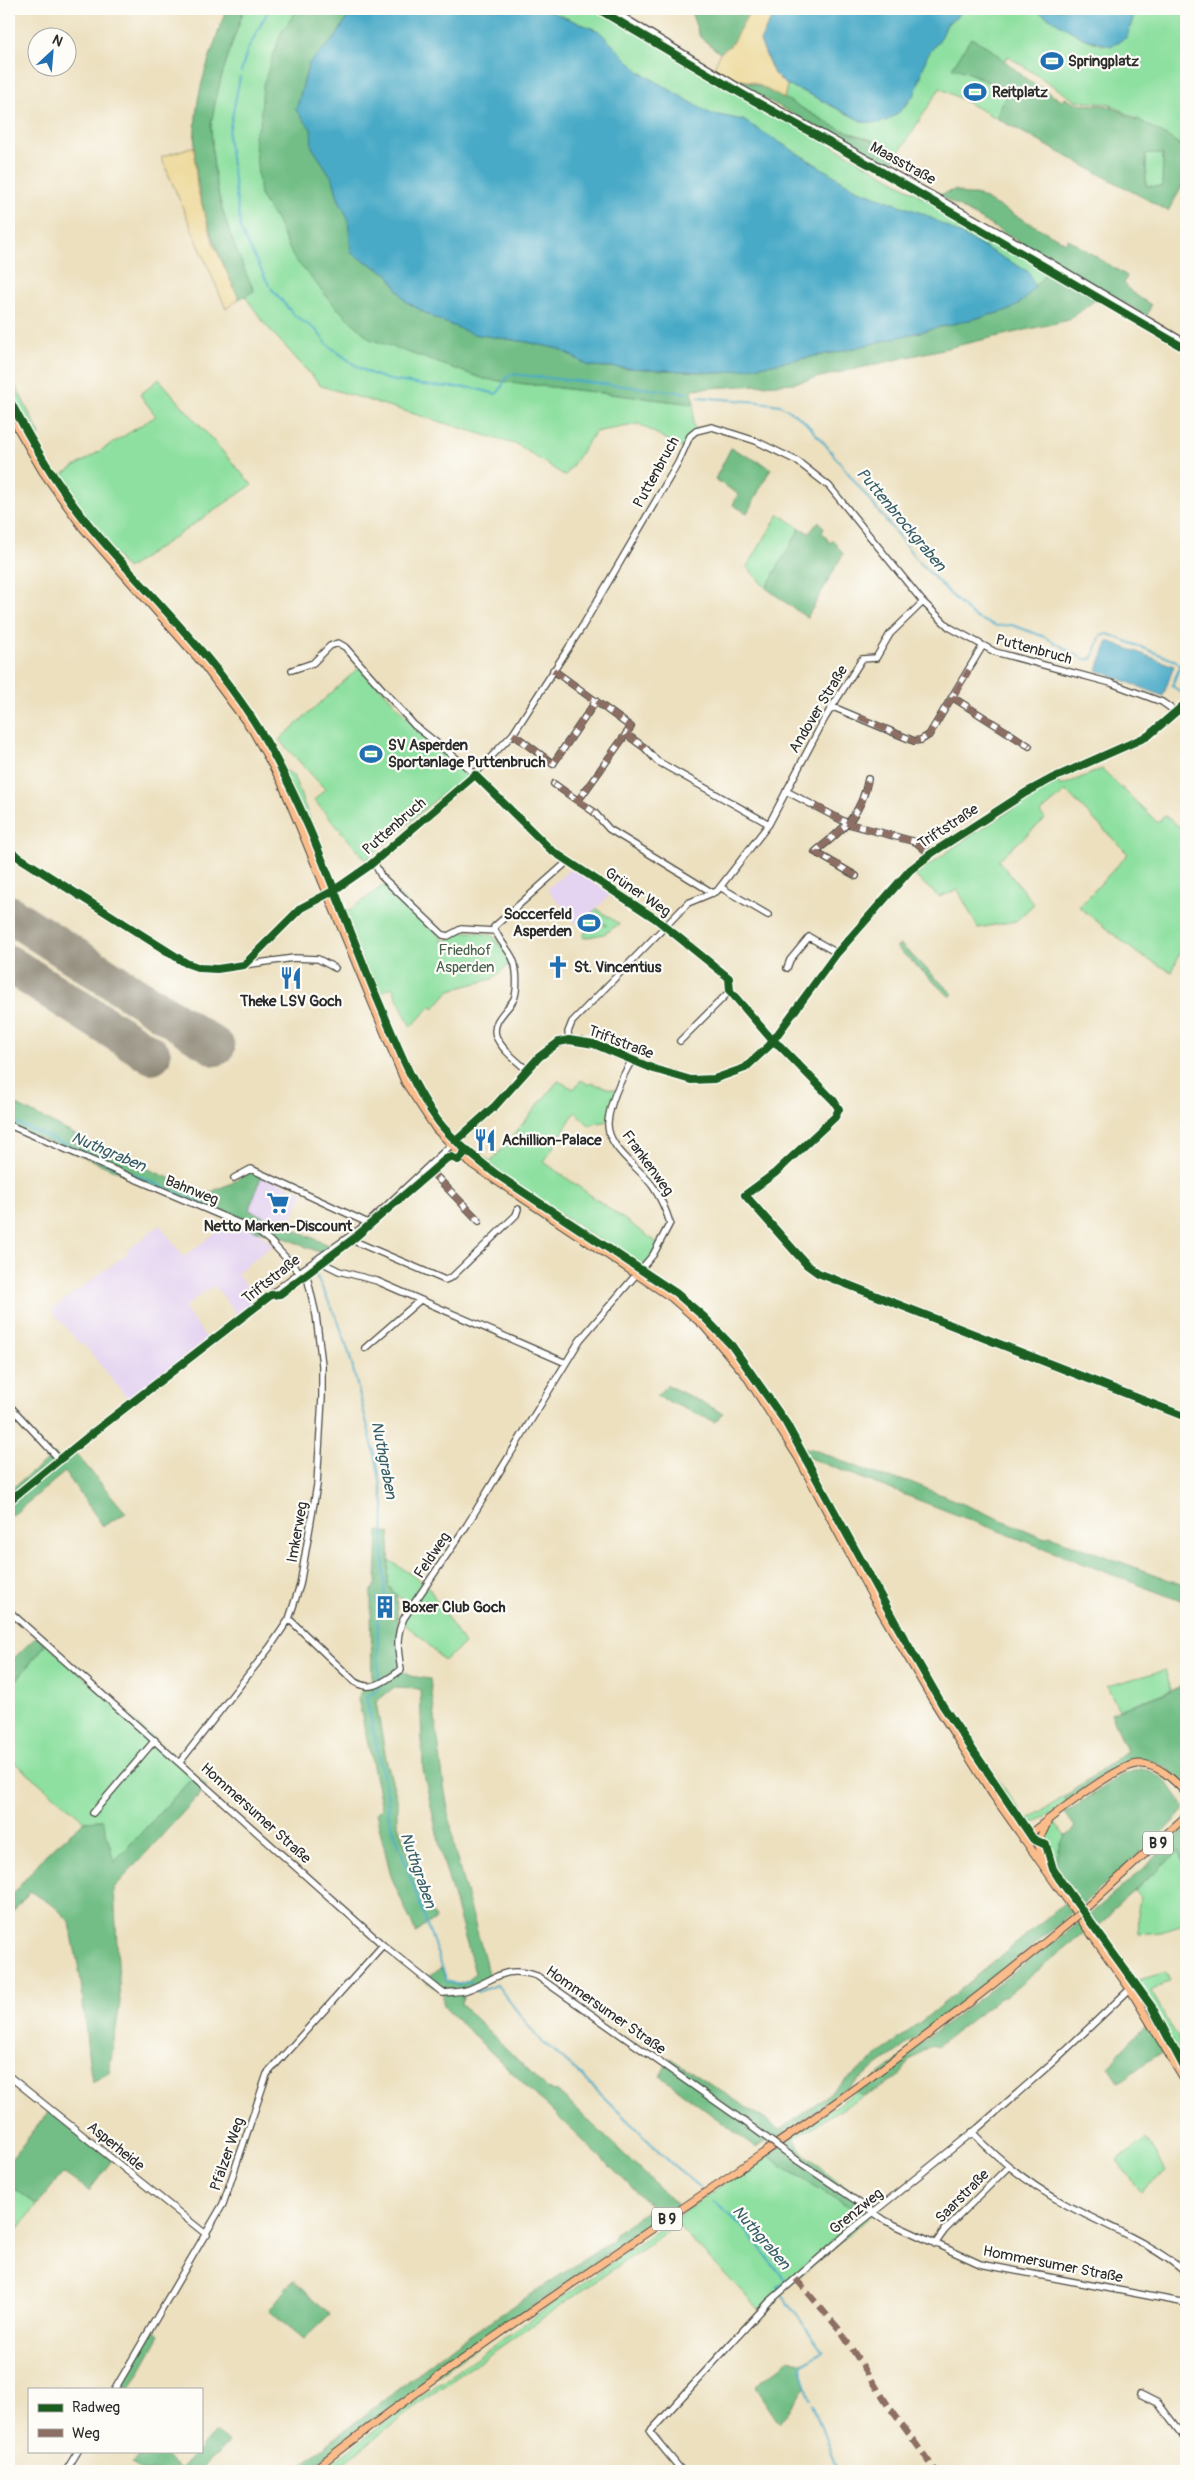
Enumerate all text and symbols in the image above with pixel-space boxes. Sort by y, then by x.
north arrow [28,28,78,78]
text: N [49,31,65,50]
sports icon: Springplatz [1039,48,1065,74]
place label: Springplatz [1068,52,1139,71]
sports icon: Reitplatz [962,79,988,105]
place label: Reitplatz [992,83,1048,102]
street label: Maasstraße [867,138,939,190]
street label: Puttenbruch [629,433,684,511]
water label: Puttenbrockgraben [852,464,951,576]
street label: Puttenbruch [994,630,1074,669]
street label: Andover Straße [785,662,852,756]
place label: SV Asperden Sportanlage Puttenbruch [388,736,545,772]
sports icon: SV Asperden Sportanlage Puttenbruch [358,741,384,767]
street label: Puttenbruch [359,793,430,859]
street label: Triftstraße [914,799,983,853]
street label: Grüner Weg [601,863,674,921]
place label: Soccerfeld Asperden [504,905,573,941]
sports icon: Soccerfeld Asperden [576,910,602,936]
park label: Friedhof Asperden [435,941,495,977]
church icon: St. Vincentius [545,954,571,980]
place label: St. Vincentius [574,958,662,977]
restaurant icon: Theke LSV Goch [278,965,304,991]
place label: Theke LSV Goch [239,992,342,1011]
street label: Triftstraße [585,1021,657,1064]
water label: Nuthgraben [69,1127,150,1177]
restaurant icon: Achillion-Palace [472,1127,498,1153]
street label: Frankenweg [617,1127,678,1200]
place label: Achillion-Palace [502,1131,602,1150]
street label: Bahnweg [162,1171,221,1210]
supermarket icon: Netto Marken-Discount [265,1190,291,1216]
place label: Netto Marken-Discount [204,1217,353,1236]
street label: Triftstraße [238,1250,305,1308]
water label: Nuthgraben [367,1420,402,1502]
street label: Imkerweg [283,1500,312,1564]
street label: Feldweg [410,1528,455,1582]
building icon: Boxer Club Goch [372,1594,398,1620]
place label: Boxer Club Goch [402,1598,506,1617]
street label: Hommersumer Straße [197,1759,315,1868]
water label: Nuthgraben [396,1830,441,1912]
road number: B 9 [1143,1832,1173,1855]
street label: Hommersumer Straße [542,1962,670,2059]
street label: Pfälzer Weg [206,2115,249,2193]
street label: Asperheide [83,2118,149,2176]
street label: Saarstraße [931,2165,994,2227]
street label: Grenzweg [826,2184,887,2239]
water label: Nuthgraben [728,2201,795,2275]
road number: B 9 [652,2208,682,2230]
street label: Hommersumer Straße [981,2242,1125,2287]
legend [28,2388,202,2452]
text: Radweg [72,2398,120,2417]
text: Weg [72,2424,100,2443]

